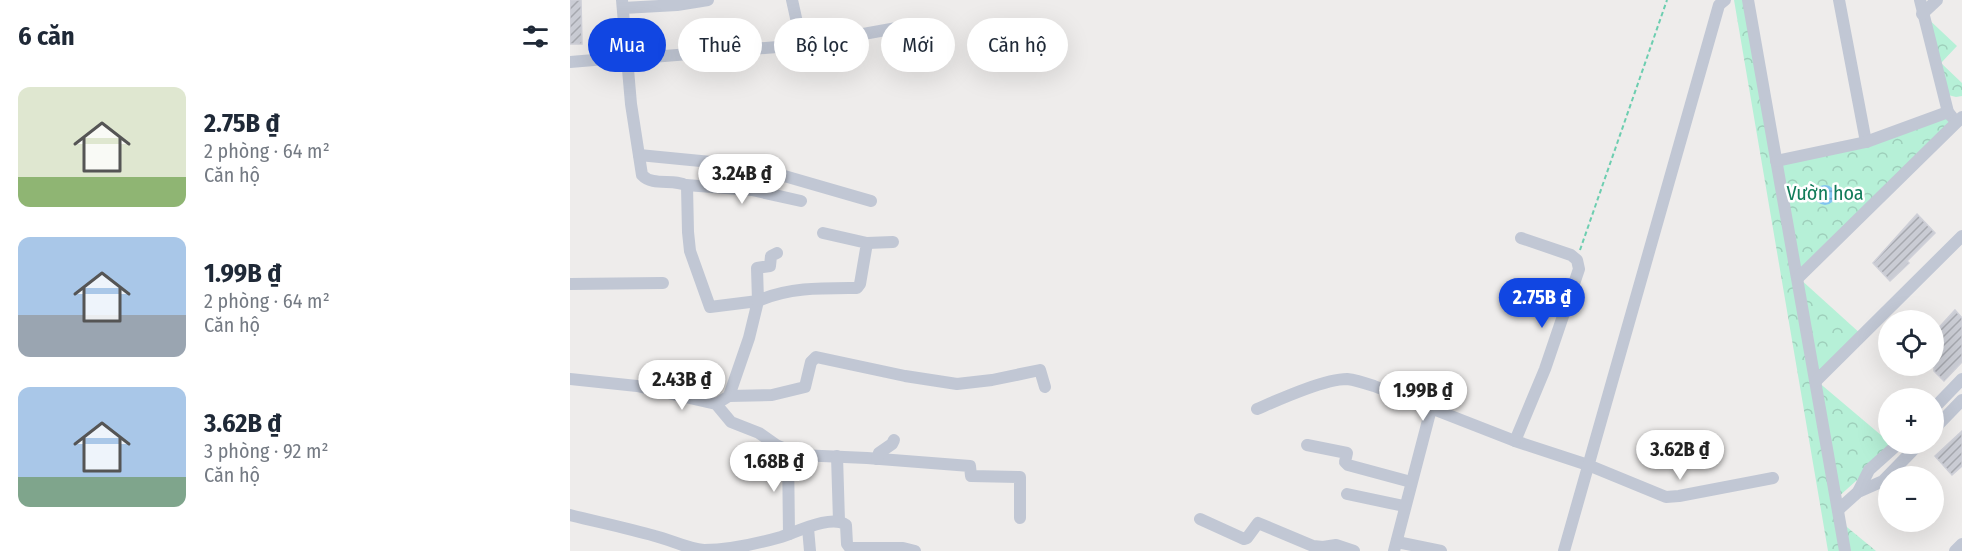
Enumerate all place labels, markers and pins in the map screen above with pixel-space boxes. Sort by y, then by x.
pin: 3.24B ₫ [687,154,797,205]
pin: 2.75B ₫ [1487,278,1597,329]
pin: 2.43B ₫ [627,360,737,411]
pin: 1.99B ₫ [1368,371,1478,422]
pin: 3.62B ₫ [1625,430,1735,481]
pin: 1.68B ₫ [719,442,829,493]

